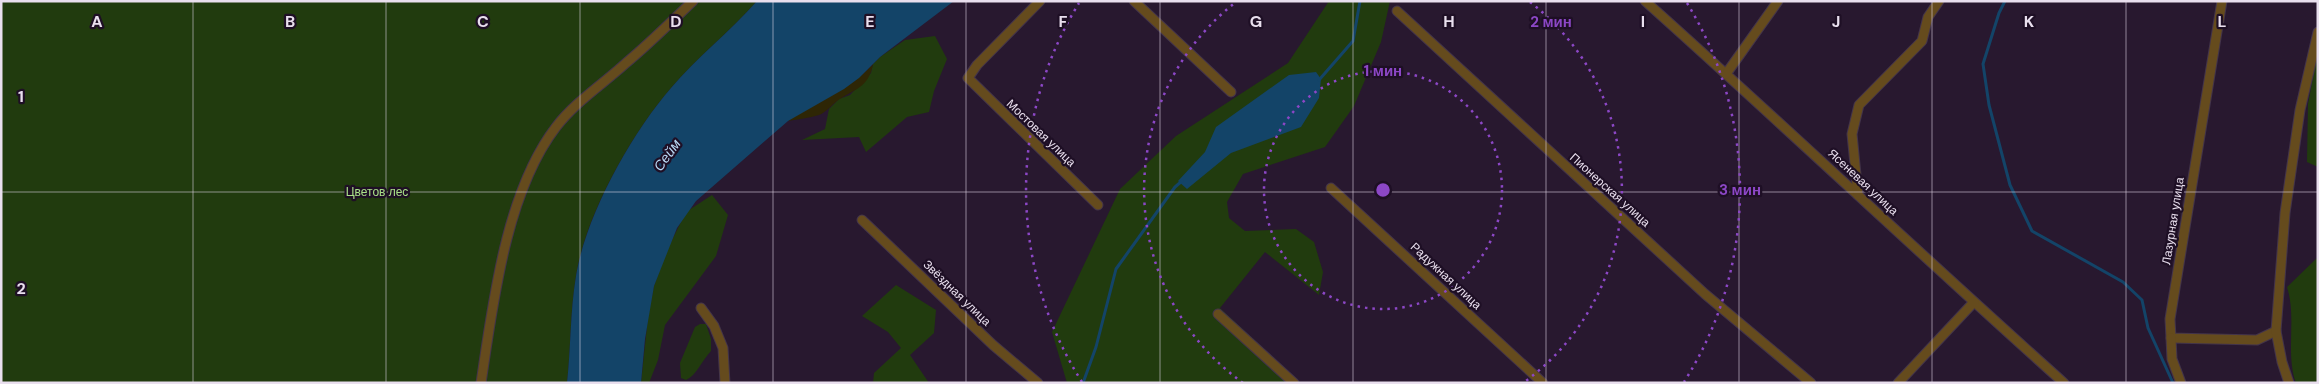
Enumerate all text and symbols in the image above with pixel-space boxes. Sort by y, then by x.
text: A [91,11,103,32]
text: B [285,11,295,32]
text: C [477,11,489,32]
text: D [670,11,682,32]
text: E [865,11,875,32]
text: F [1059,11,1068,32]
text: G [1250,11,1262,32]
text: H [1443,11,1455,32]
text: I [1641,11,1645,32]
text: J [1832,11,1840,32]
text: K [2024,11,2035,32]
text: L [2218,11,2227,32]
text: 2 мин [1530,12,1572,32]
text: 1 мин [1364,61,1402,81]
text: 1 [18,86,24,107]
street label: Мостовая улица [1003,96,1079,170]
water label: Сейм [649,135,685,175]
street label: Ясеневая улица [1825,145,1902,219]
street label: Пионерская улица [1566,150,1654,231]
street label: Лазурная улица [2158,176,2188,266]
text: 3 мин [1719,180,1761,200]
centre of rings [1374,181,1392,199]
park label: Цветов лес [346,184,408,200]
street label: Радужная улица [1407,239,1485,313]
street label: Звёздная улица [920,256,995,330]
text: 2 [16,278,26,299]

